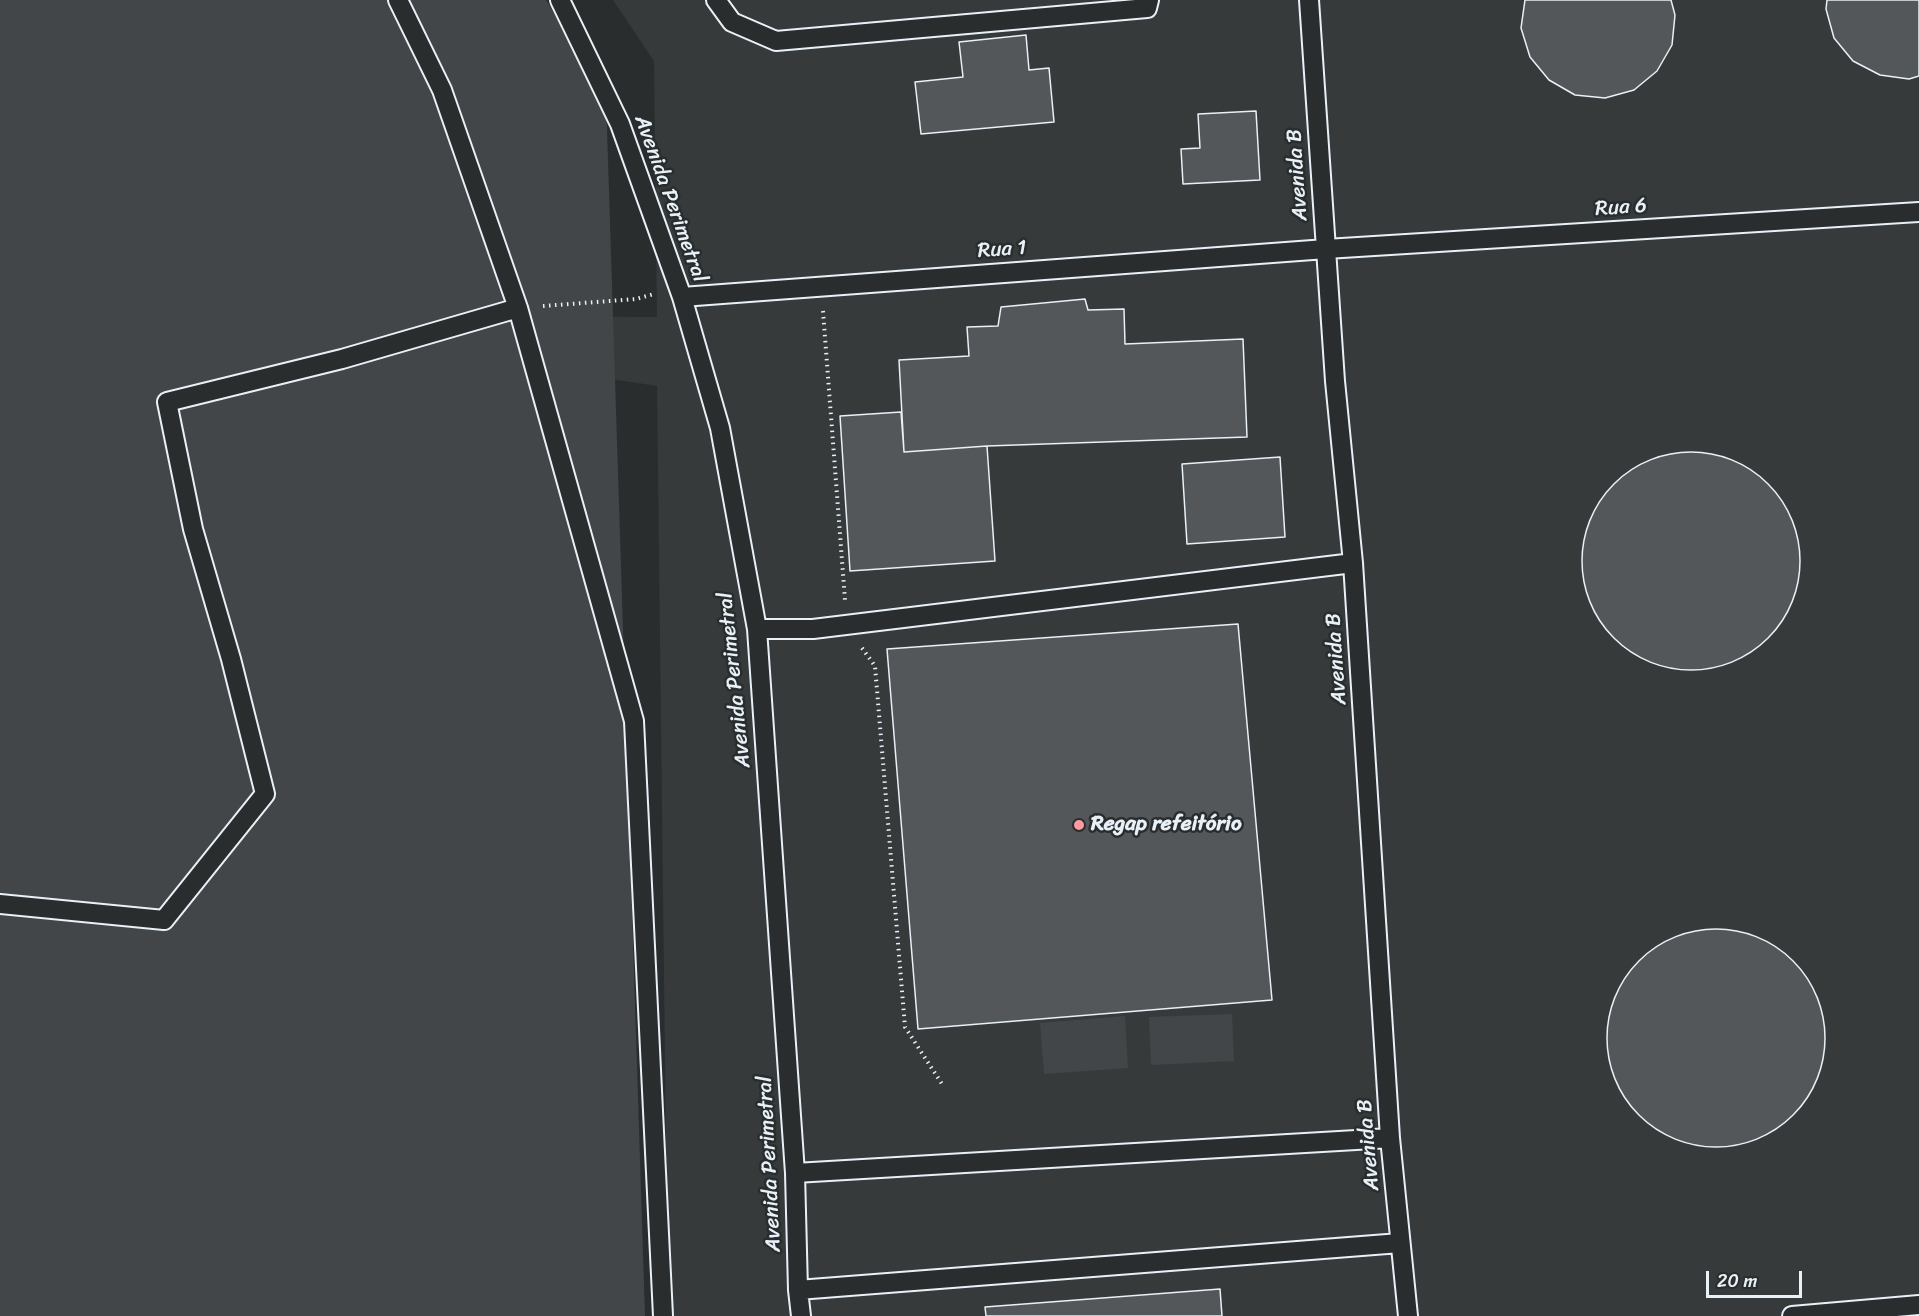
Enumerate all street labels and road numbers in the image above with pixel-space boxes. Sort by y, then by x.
street label: Avenida Perimetral [628,112,712,286]
street label: Avenida B [1282,128,1314,222]
street label: Rua 6 [1594,194,1648,222]
street label: Rua 1 [977,236,1027,264]
street label: Avenida Perimetral [713,591,757,769]
street label: Avenida B [1321,612,1353,706]
street label: Avenida Perimetral [753,1075,787,1253]
street label: Avenida B [1352,1098,1386,1192]

